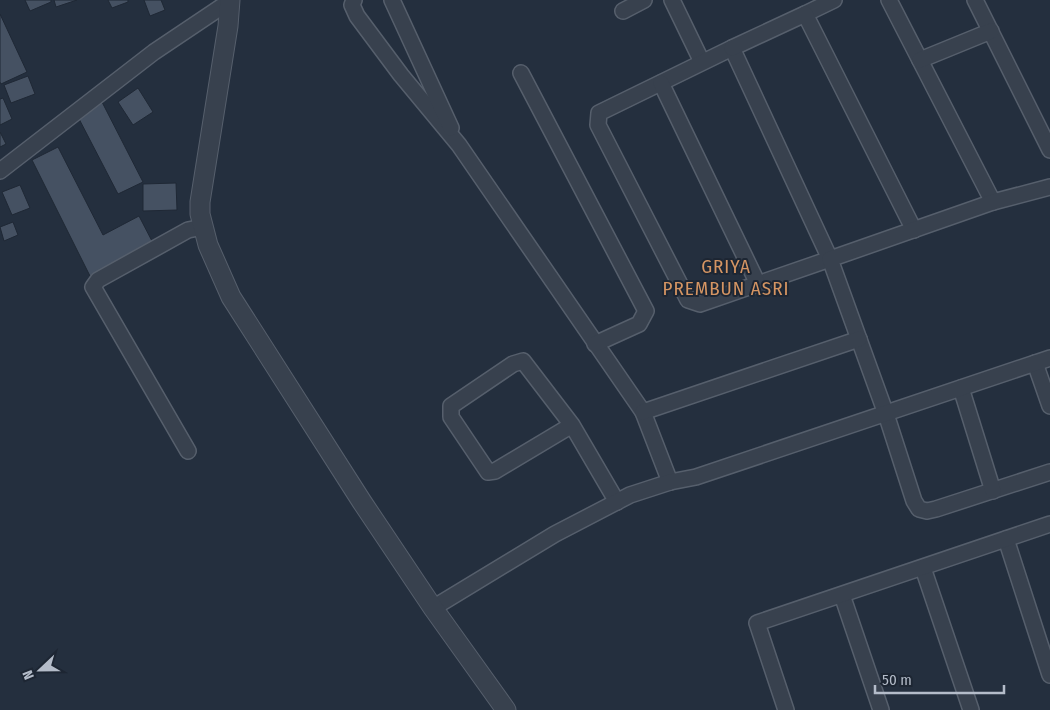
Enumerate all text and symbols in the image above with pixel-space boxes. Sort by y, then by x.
district label: GRIYA PREMBUN ASRI [662,255,790,300]
north arrow [15,645,65,695]
scale bar [875,662,1004,694]
text: N [19,668,38,682]
text: 50 m [882,671,912,689]

